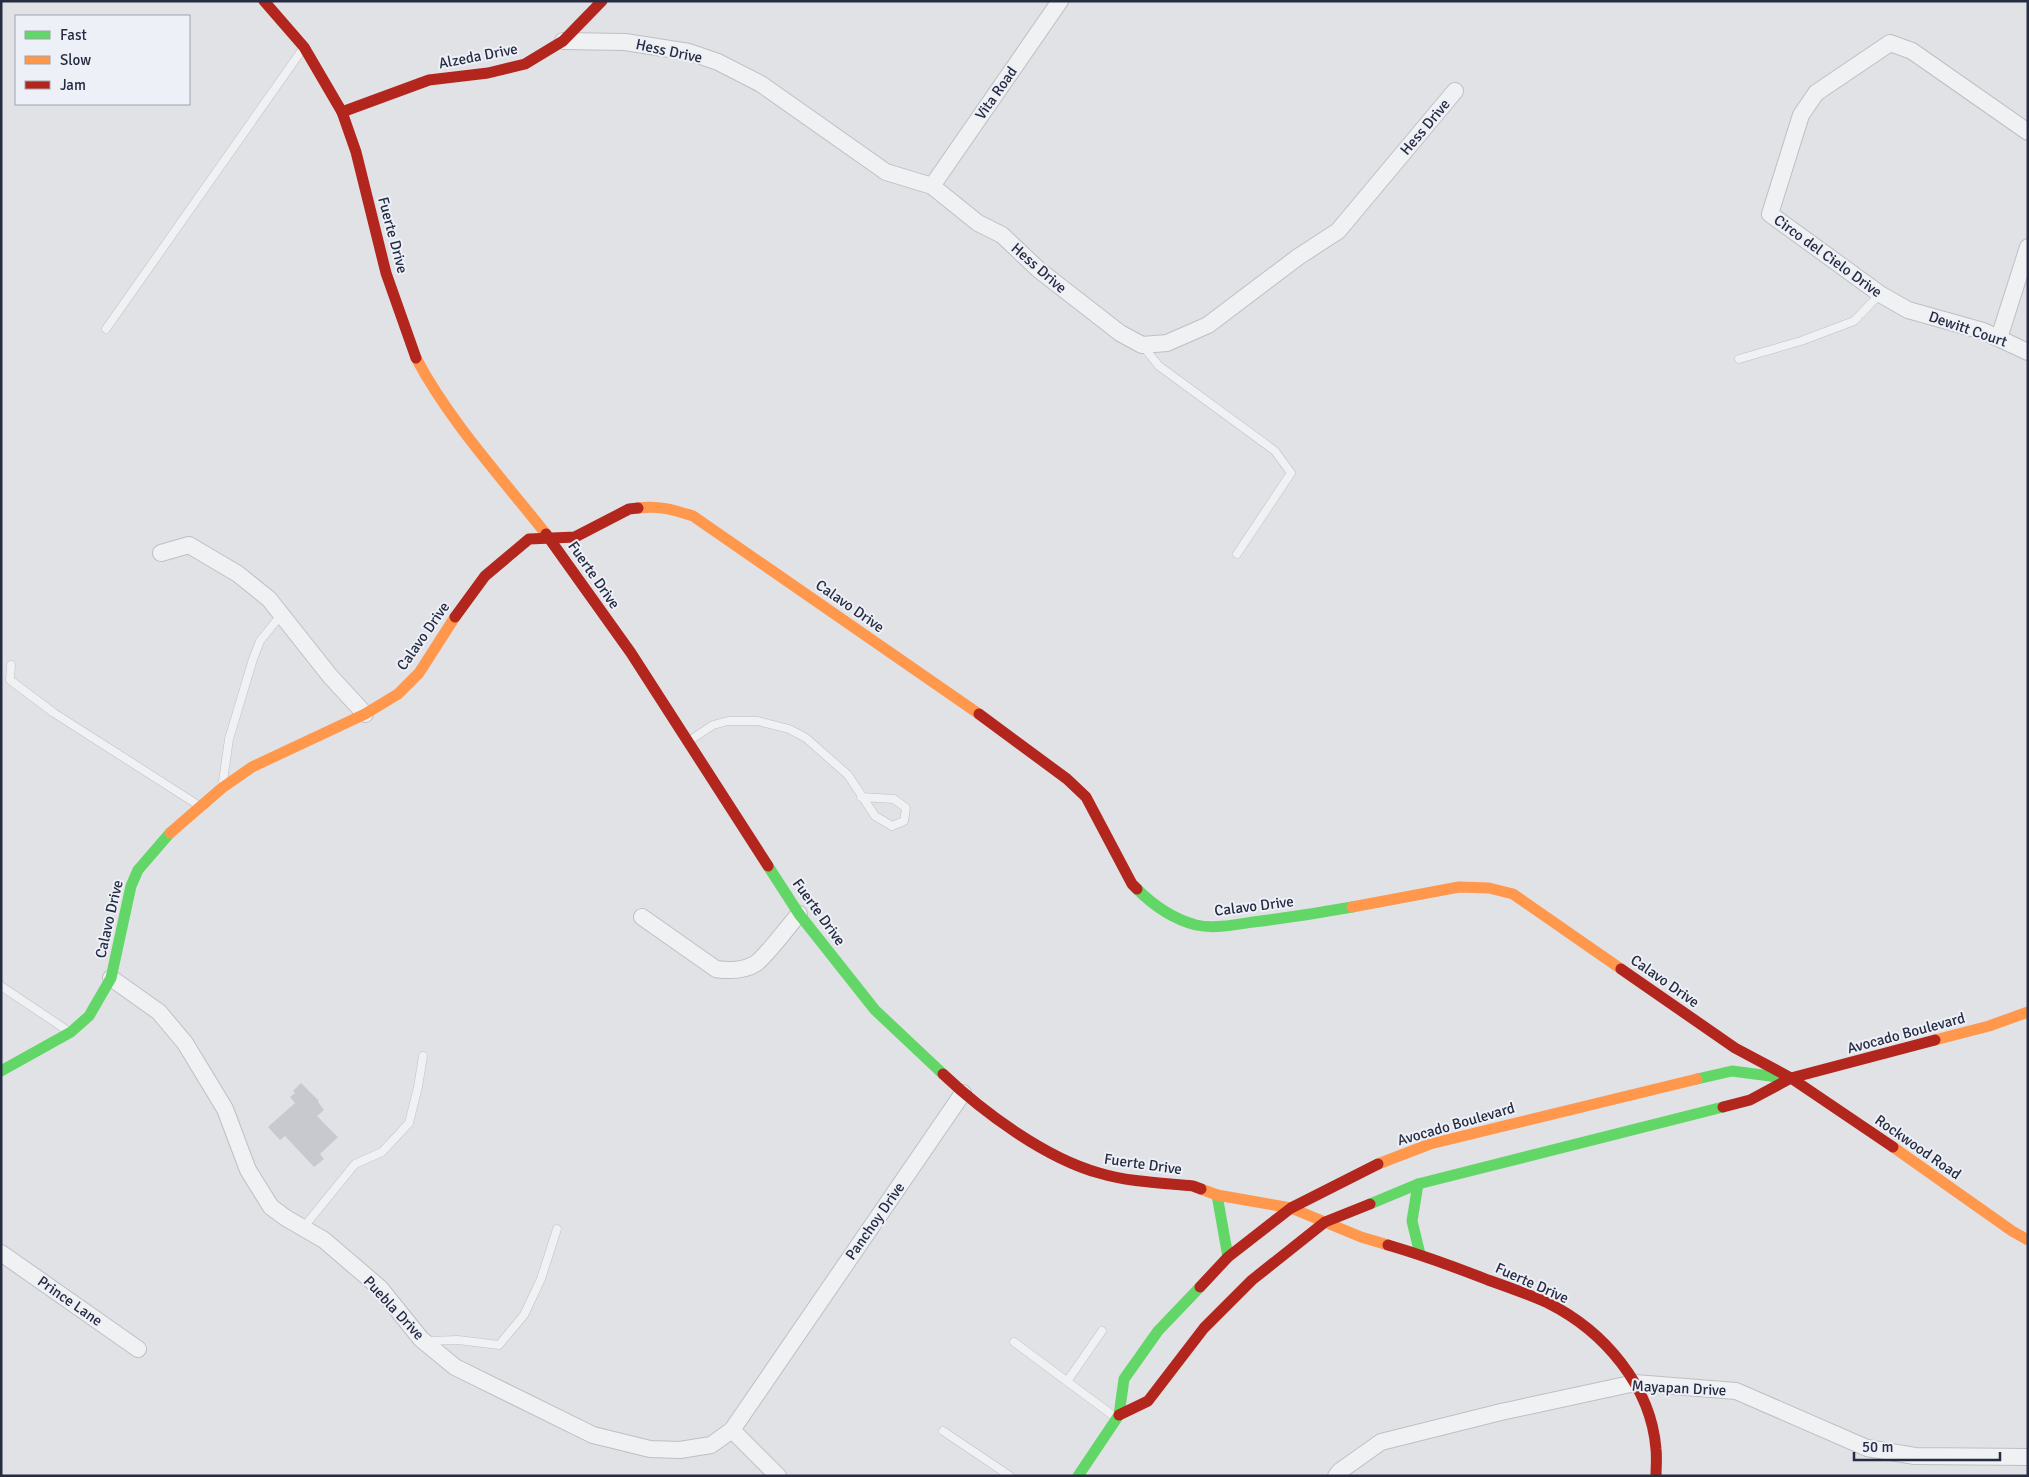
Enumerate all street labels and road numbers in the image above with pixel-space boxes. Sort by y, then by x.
street label: Hess Drive [634,35,704,67]
street label: Alzeda Drive [437,40,519,72]
street label: Vita Road [971,63,1021,123]
street label: Hess Drive [1396,95,1454,159]
street label: Fuerte Drive [374,195,412,275]
street label: Circo del Cielo Drive [1770,211,1886,301]
street label: Hess Drive [1008,239,1070,297]
street label: Dewitt Court [1926,307,2010,351]
street label: Fuerte Drive [564,538,624,612]
street label: Calavo Drive [812,576,888,636]
street label: Calavo Drive [393,598,453,674]
street label: Fuerte Drive [789,875,849,949]
street label: Calavo Drive [91,878,127,960]
street label: Calavo Drive [1213,892,1295,920]
street label: Calavo Drive [1627,951,1703,1011]
street label: Avocado Boulevard [1845,1009,1967,1057]
street label: Avocado Boulevard [1395,1099,1517,1149]
street label: Rockwood Road [1872,1111,1964,1183]
street label: Fuerte Drive [1103,1150,1183,1178]
street label: Panchoy Drive [842,1179,908,1263]
street label: Fuerte Drive [1493,1259,1571,1307]
street label: Prince Lane [34,1272,106,1330]
street label: Puebla Drive [360,1272,428,1344]
street label: Mayapan Drive [1631,1377,1727,1399]

